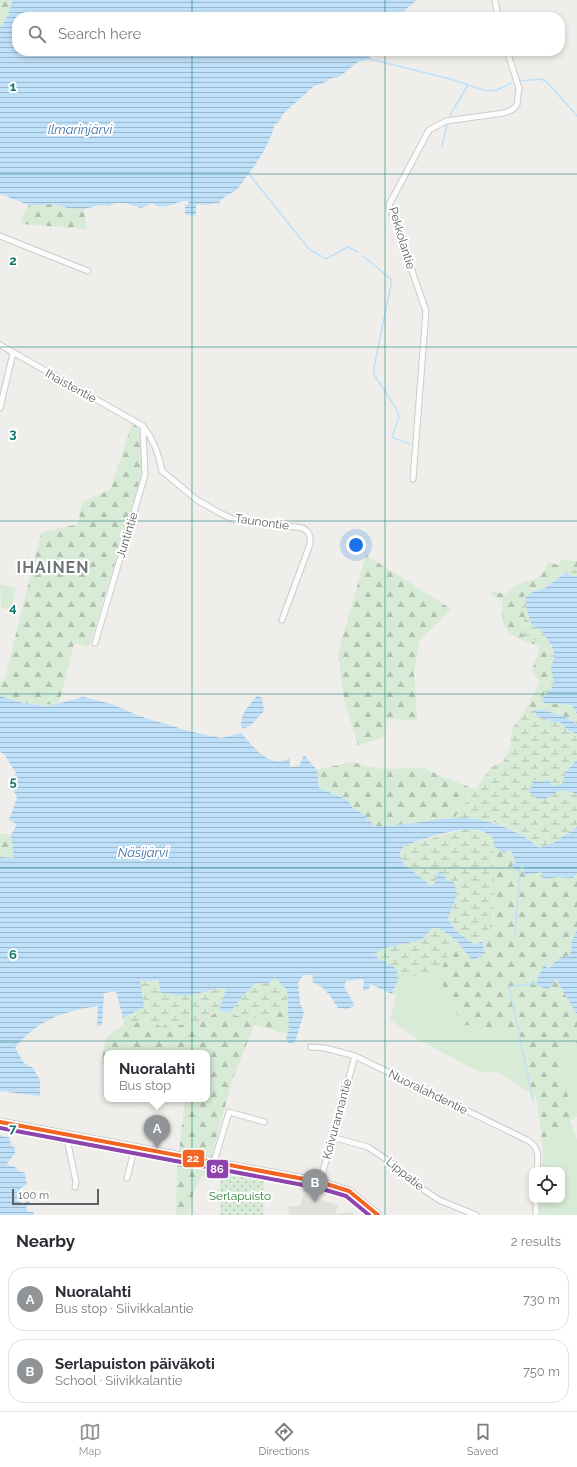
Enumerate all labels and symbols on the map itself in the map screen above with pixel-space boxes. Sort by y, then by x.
text: 1 [10,79,17,94]
water label: Ilmarinjärvi [48,122,114,137]
street label: Pekkolantie [386,205,418,271]
text: 2 [9,253,17,268]
street label: Ihaistentie [43,366,99,406]
text: 3 [9,426,17,441]
street label: Juntintie [113,510,141,560]
street label: Taunontie [234,511,290,533]
your location [346,535,366,555]
district label: IHAINEN [17,558,89,577]
text: 4 [9,600,17,615]
text: 5 [9,774,17,789]
water label: Näsijärvi [118,845,169,860]
text: 6 [9,947,17,962]
street label: Nuoralahdentie [386,1067,470,1117]
street label: Koivurannantie [320,1077,354,1161]
pin: A [144,1115,170,1148]
text: 7 [9,1121,17,1136]
line badge: 22 [182,1149,205,1168]
text: 22 [187,1152,199,1165]
street label: Lippatie [383,1155,427,1193]
line badge: 86 [206,1159,229,1179]
text: 86 [210,1163,224,1176]
pin: B [302,1169,328,1202]
scale bar [12,1187,99,1206]
park label: Serlapuisto [209,1189,271,1203]

